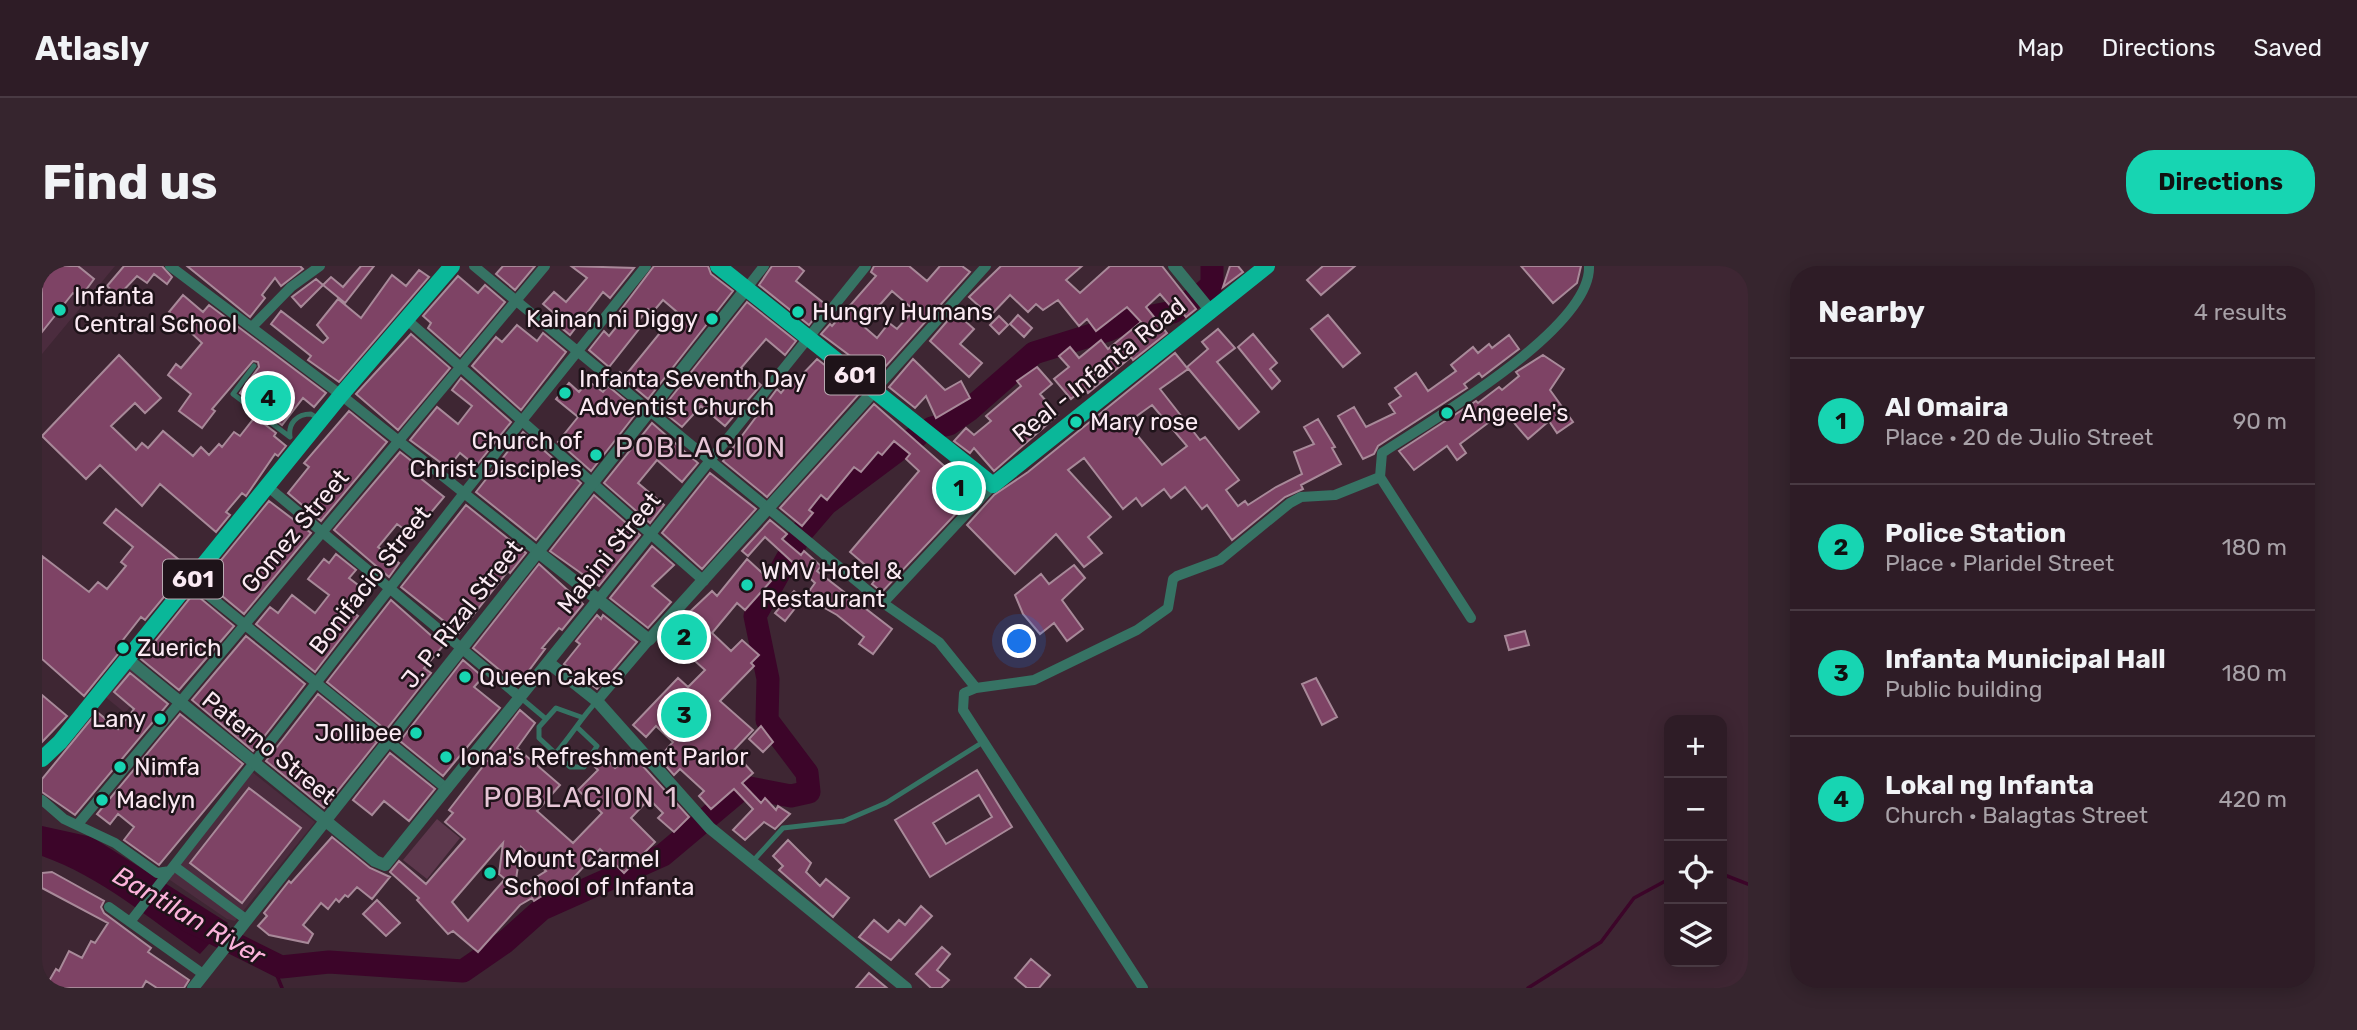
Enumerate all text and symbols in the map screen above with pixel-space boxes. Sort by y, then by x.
text: Atlasly [35,29,149,68]
text: Map [2017,34,2064,62]
text: Directions [2102,34,2215,62]
text: Saved [2253,34,2322,62]
button: Directions [2126,150,2315,214]
text: Find us [42,153,218,211]
place label: Infanta Central School [74,282,237,338]
street label: Real - Infanta Road [1007,292,1191,448]
text: Nearby [1818,294,1925,330]
place label: Hungry Humans [812,298,993,326]
text: 4 results [2194,298,2287,326]
marker: Infanta Central School [52,302,68,318]
marker: Hungry Humans [790,304,806,320]
place label: Kainan ni Diggy [526,305,698,333]
marker: Kainan ni Diggy [704,311,720,327]
road number: 601 [825,356,885,394]
place label: Infanta Seventh Day Adventist Church [579,365,806,421]
pin: 4 [245,372,291,424]
marker: Infanta Seventh Day Adventist Church [557,385,573,401]
text: Al Omaira [1885,392,2009,423]
place label: Angeele's [1461,399,1568,427]
marker: Angeele's [1439,405,1455,421]
text: 1 [1835,407,1847,435]
text: 90 m [2233,407,2287,435]
place label: Mary rose [1090,408,1198,436]
marker: Mary rose [1068,414,1084,430]
text: Place · 20 de Julio Street [1885,423,2153,451]
place label: Church of Christ Disciples [410,427,583,483]
district label: POBLACION [615,431,787,464]
marker: Church of Christ Disciples [588,447,604,463]
pin: 1 [936,462,982,514]
street label: Gomez Street [235,464,355,598]
street label: Mabini Street [552,487,666,619]
street label: Bonifacio Street [303,500,437,660]
text: Police Station [1885,518,2066,549]
text: 2 [1834,533,1848,561]
text: 180 m [2222,533,2287,561]
street label: J. P. Rizal Street [395,534,529,694]
text: Place · Plaridel Street [1885,549,2114,577]
place label: WMV Hotel & Restaurant [761,557,903,613]
road number: 601 [163,560,223,598]
marker: WMV Hotel & Restaurant [739,577,755,593]
pin: 2 [661,611,707,663]
your location [1002,624,1036,658]
place label: Zuerich [137,634,222,662]
marker: Zuerich [115,640,131,656]
text: Infanta Municipal Hall [1885,644,2166,675]
text: 3 [1833,659,1849,687]
text: 180 m [2222,659,2287,687]
place label: Queen Cakes [479,663,624,691]
marker: Queen Cakes [457,669,473,685]
text: Public building [1885,675,2042,703]
street label: Paterno Street [197,686,341,810]
pin: 3 [661,689,707,741]
place label: Lany [92,705,146,733]
marker: Lany [152,711,168,727]
map controls [1664,715,1727,967]
button: + [1664,715,1727,778]
place label: Jollibee [314,719,402,747]
marker: Jollibee [408,725,424,741]
place label: Iona's Refreshment Parlor [460,743,748,771]
marker: Iona's Refreshment Parlor [438,749,454,765]
place label: Nimfa [134,753,200,781]
marker: Nimfa [112,759,128,775]
text: Lokal ng Infanta [1885,770,2094,801]
button: − [1664,778,1727,841]
district label: POBLACION 1 [483,781,679,814]
text: 4 [1833,785,1849,813]
text: 420 m [2219,785,2287,813]
place label: Maclyn [116,786,195,814]
marker: Maclyn [94,792,110,808]
text: Church · Balagtas Street [1885,801,2148,829]
button: locate [1664,841,1727,904]
place label: Mount Carmel School of Infanta [504,845,695,901]
water label: Bantilan River [108,860,271,972]
marker: Mount Carmel School of Infanta [482,865,498,881]
button: layers [1664,904,1727,967]

